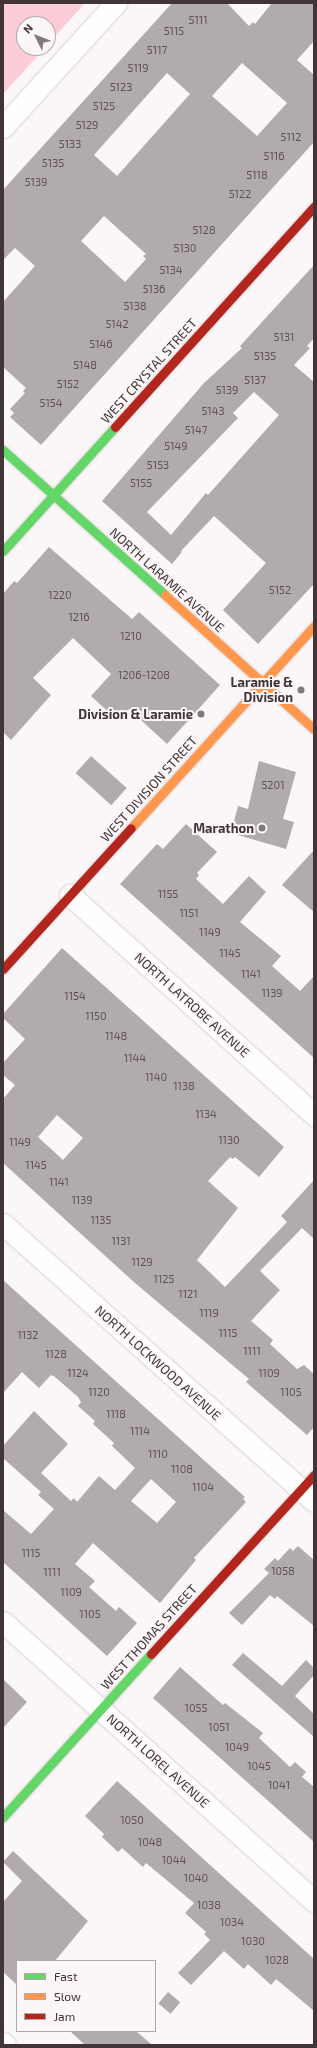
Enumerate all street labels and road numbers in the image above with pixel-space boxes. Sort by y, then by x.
street label: WEST CRYSTAL STREET [97,315,201,427]
street label: NORTH LARAMIE AVENUE [107,524,227,636]
street label: WEST DIVISION STREET [97,733,201,845]
street label: NORTH LATROBE AVENUE [131,949,253,1061]
street label: NORTH LOCKWOOD AVENUE [92,1302,224,1424]
street label: WEST THOMAS STREET [97,1581,201,1693]
street label: NORTH LOREL AVENUE [103,1711,213,1811]

